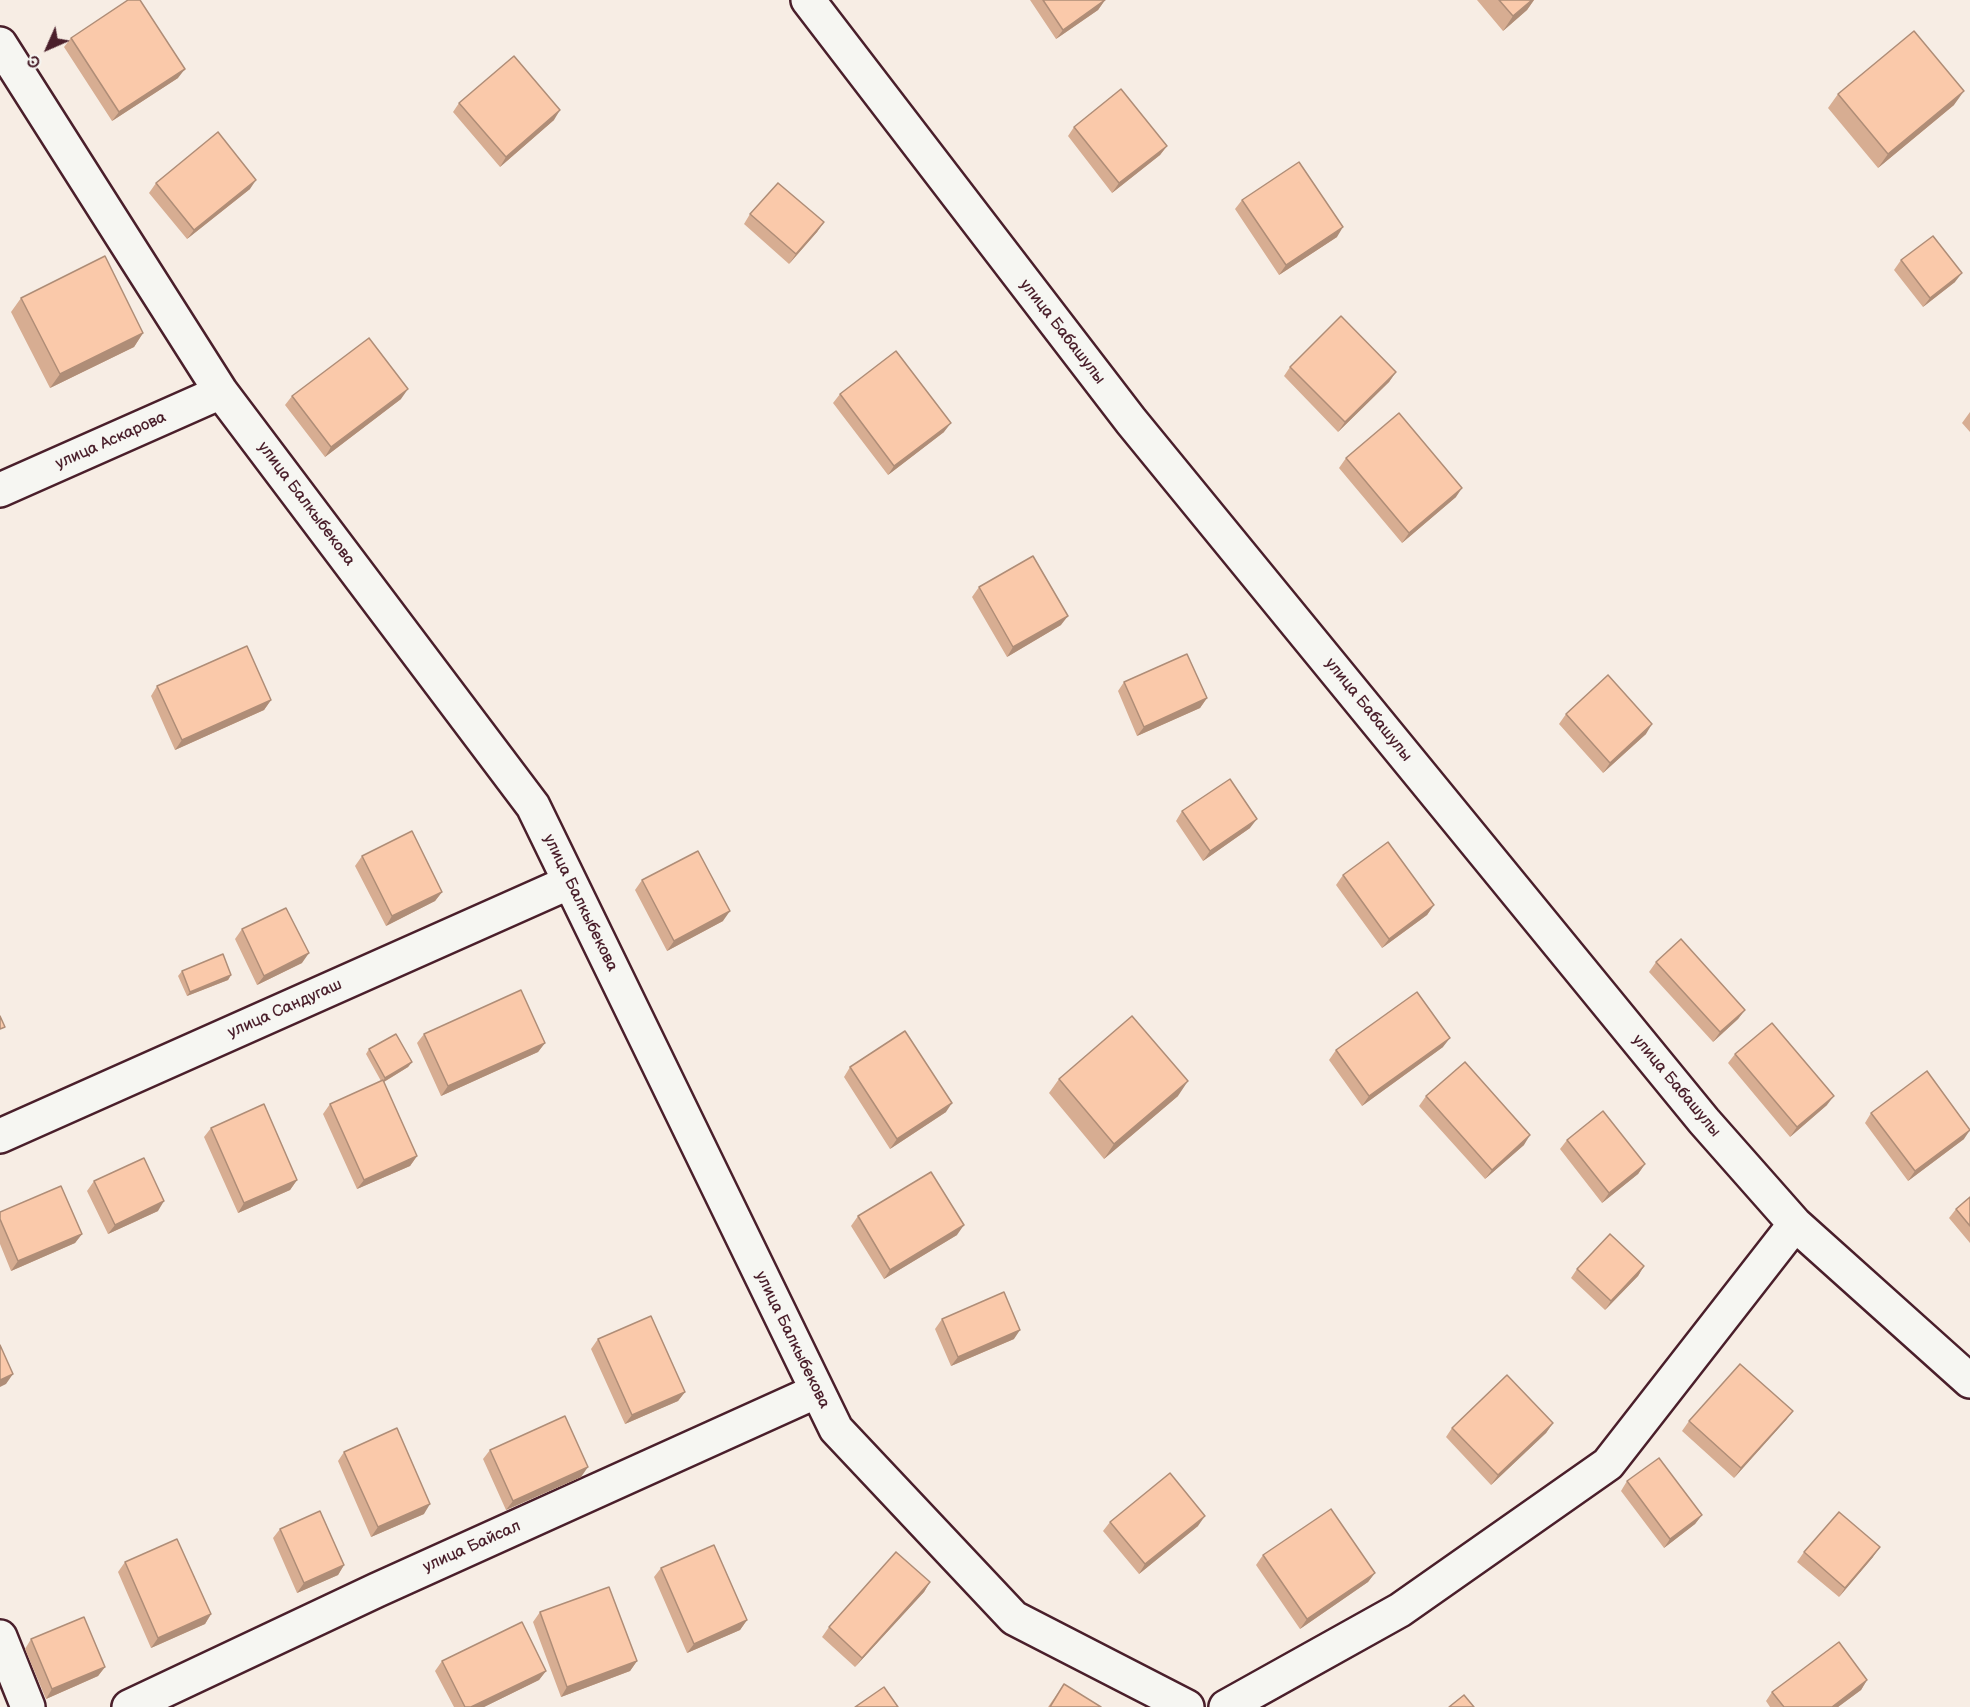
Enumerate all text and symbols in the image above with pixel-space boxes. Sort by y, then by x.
north arrow [18,18,78,78]
text: С [24,50,46,72]
street label: улица Бабашулы [1015,276,1109,388]
street label: улица Аскарова [53,408,169,474]
street label: улица Балкыбекова [253,438,359,570]
street label: улица Бабашулы [1320,654,1416,766]
street label: улица Балкыбекова [538,831,622,975]
street label: улица Сандугаш [225,975,345,1043]
street label: улица Бабашулы [1628,1031,1724,1141]
street label: улица Балкыбекова [750,1268,834,1412]
street label: улица Байсал [420,1517,524,1577]

